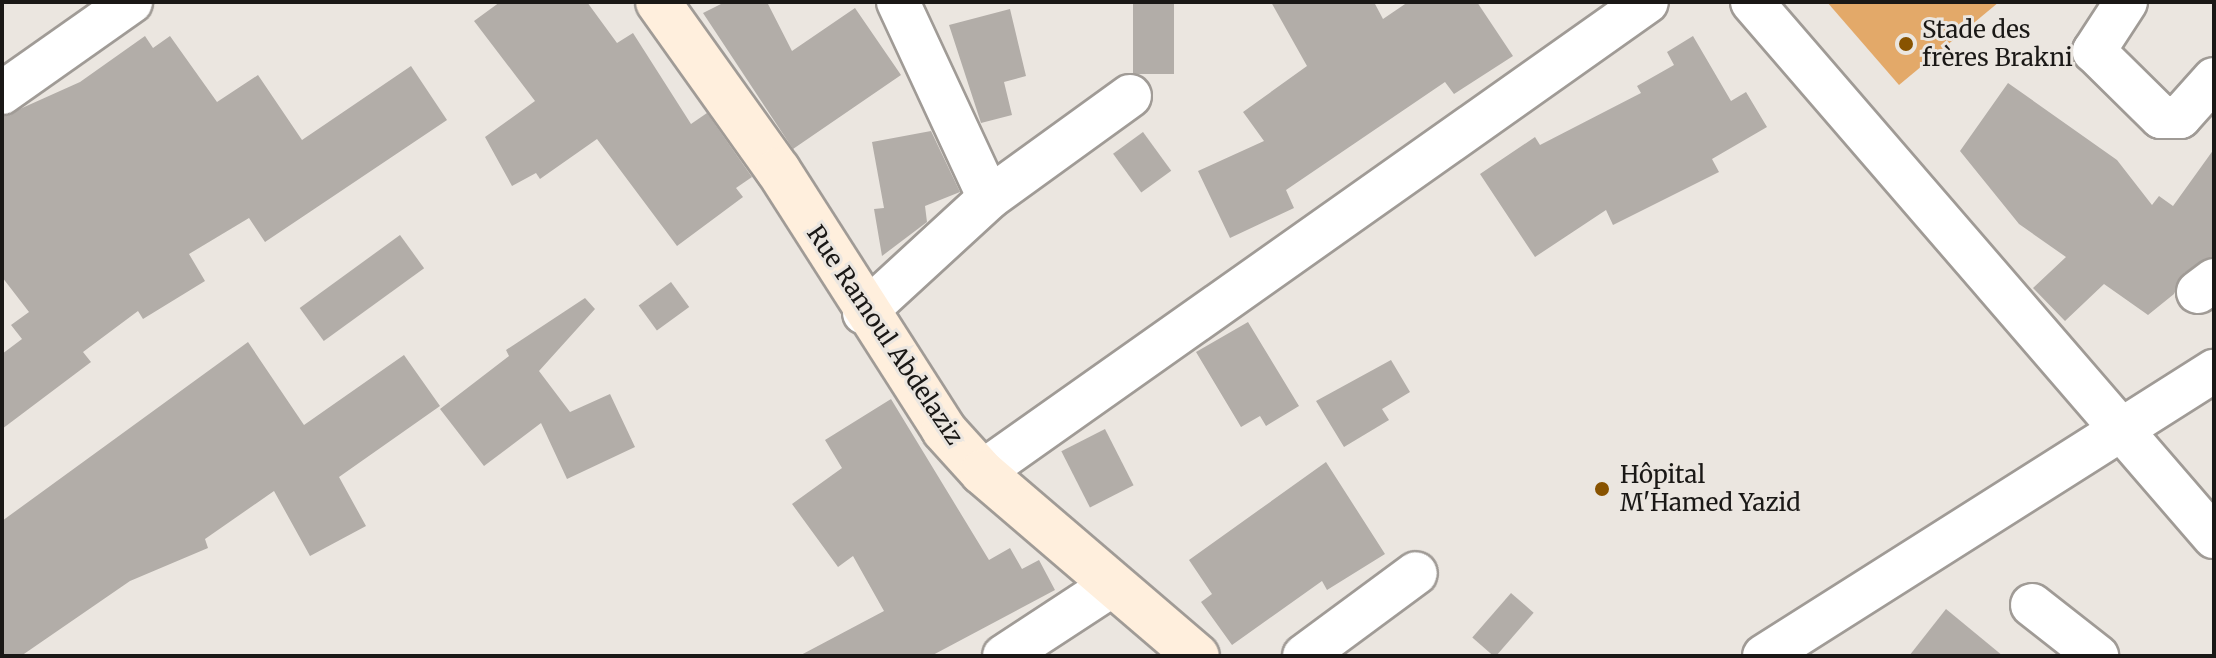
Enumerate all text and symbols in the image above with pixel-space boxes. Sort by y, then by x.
place label: Stade des frères Brakni [1922,16,2073,72]
marker: Stade des frères Brakni [1897,35,1915,53]
street label: Rue Ramoul Abdelaziz [801,220,969,450]
place label: Hôpital M'Hamed Yazid [1620,461,1801,517]
marker: Hôpital M'Hamed Yazid [1591,478,1613,500]

